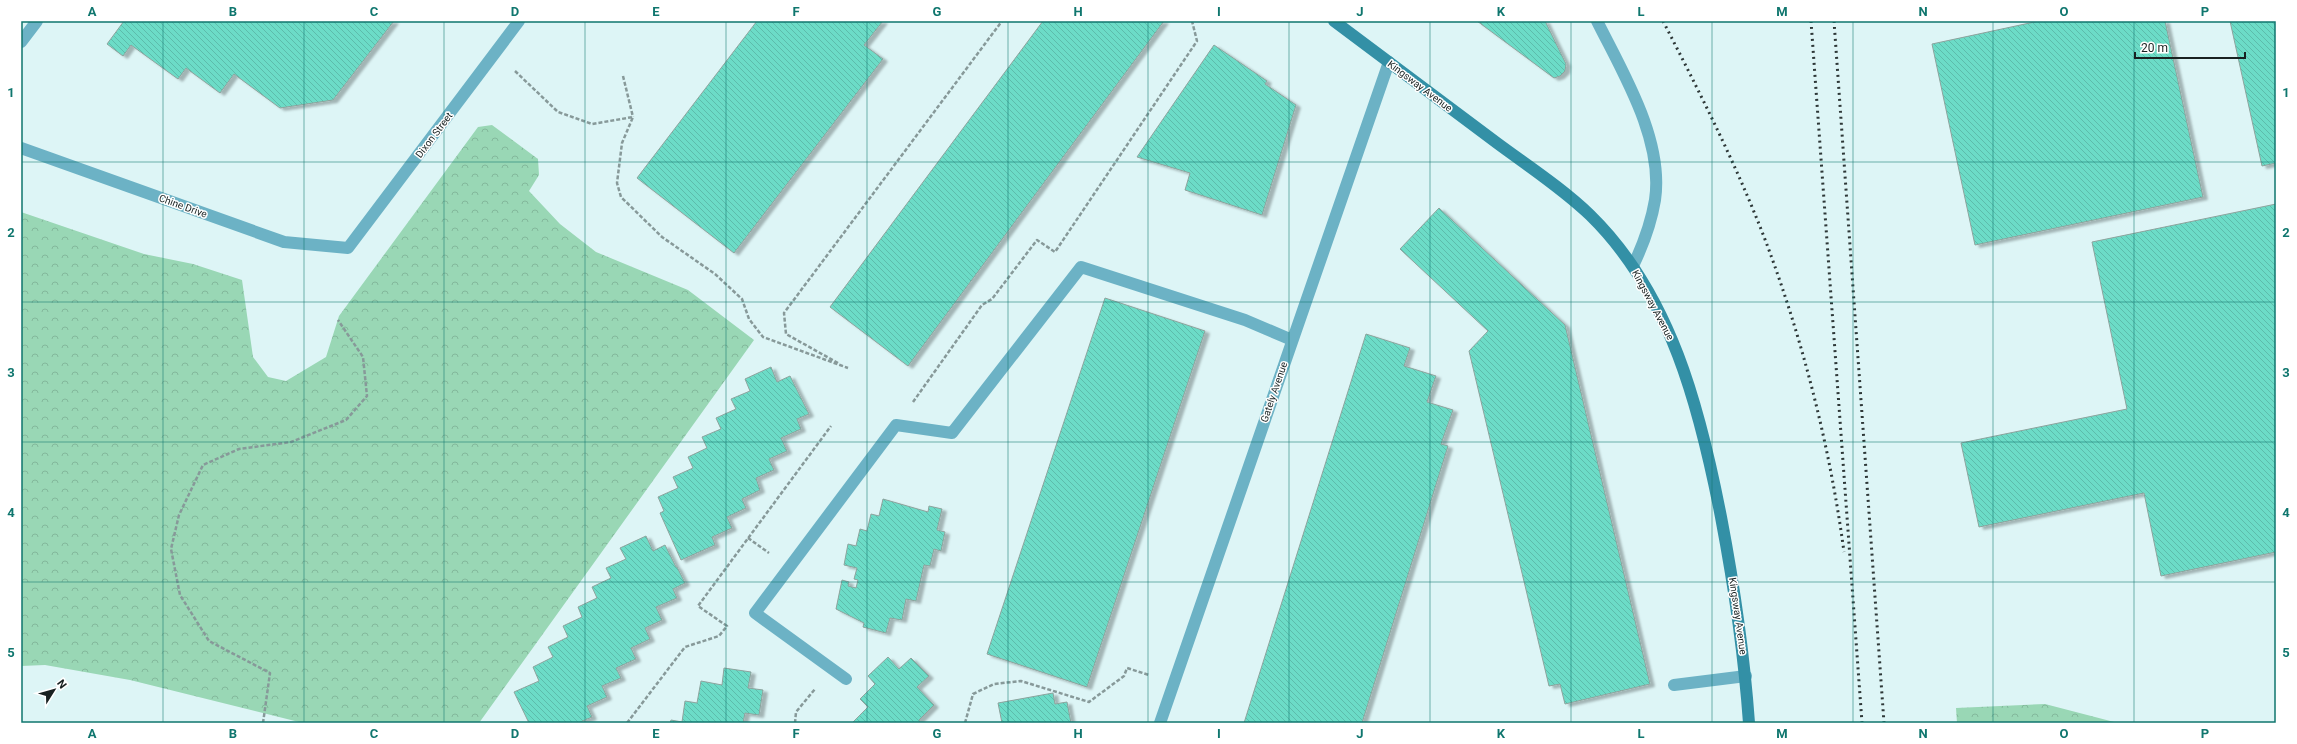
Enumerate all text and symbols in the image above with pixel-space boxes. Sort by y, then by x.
text: A [88,4,97,19]
text: B [229,4,237,19]
text: C [370,4,379,19]
text: D [511,4,519,19]
text: E [652,4,660,19]
text: F [792,4,800,19]
text: G [933,4,942,19]
text: H [1073,4,1083,19]
text: I [1217,4,1221,19]
text: J [1356,4,1364,19]
text: K [1497,4,1506,19]
text: L [1637,4,1645,19]
text: M [1776,4,1788,19]
text: N [1918,4,1928,19]
text: O [2060,4,2069,19]
text: P [2201,4,2209,19]
scale bar [2135,34,2245,60]
text: 20 m [2141,41,2168,55]
street label: Kingsway Avenue [1386,58,1454,114]
text: 1 [7,85,15,100]
text: 1 [2282,85,2290,100]
street label: Dixon Street [413,110,455,160]
street label: Chine Drive [158,192,208,220]
text: 2 [7,225,15,240]
text: 2 [2282,225,2290,240]
street label: Kingsway Avenue [1630,268,1676,342]
street label: Gately Avenue [1259,360,1289,424]
text: 3 [7,365,15,380]
text: 3 [2282,365,2290,380]
text: 4 [7,505,15,520]
text: 4 [2282,505,2290,520]
street label: Kingsway Avenue [1727,577,1749,655]
text: 5 [7,645,15,660]
text: 5 [2282,645,2290,660]
north arrow [34,670,74,710]
text: N [54,677,69,691]
text: A [88,726,97,741]
text: B [229,726,237,741]
text: C [370,726,379,741]
text: D [511,726,519,741]
text: E [652,726,660,741]
text: F [792,726,800,741]
text: G [933,726,942,741]
text: H [1073,726,1083,741]
text: I [1217,726,1221,741]
text: J [1356,726,1364,741]
text: K [1497,726,1506,741]
text: L [1637,726,1645,741]
text: M [1776,726,1788,741]
text: N [1918,726,1928,741]
text: O [2060,726,2069,741]
text: P [2201,726,2209,741]

